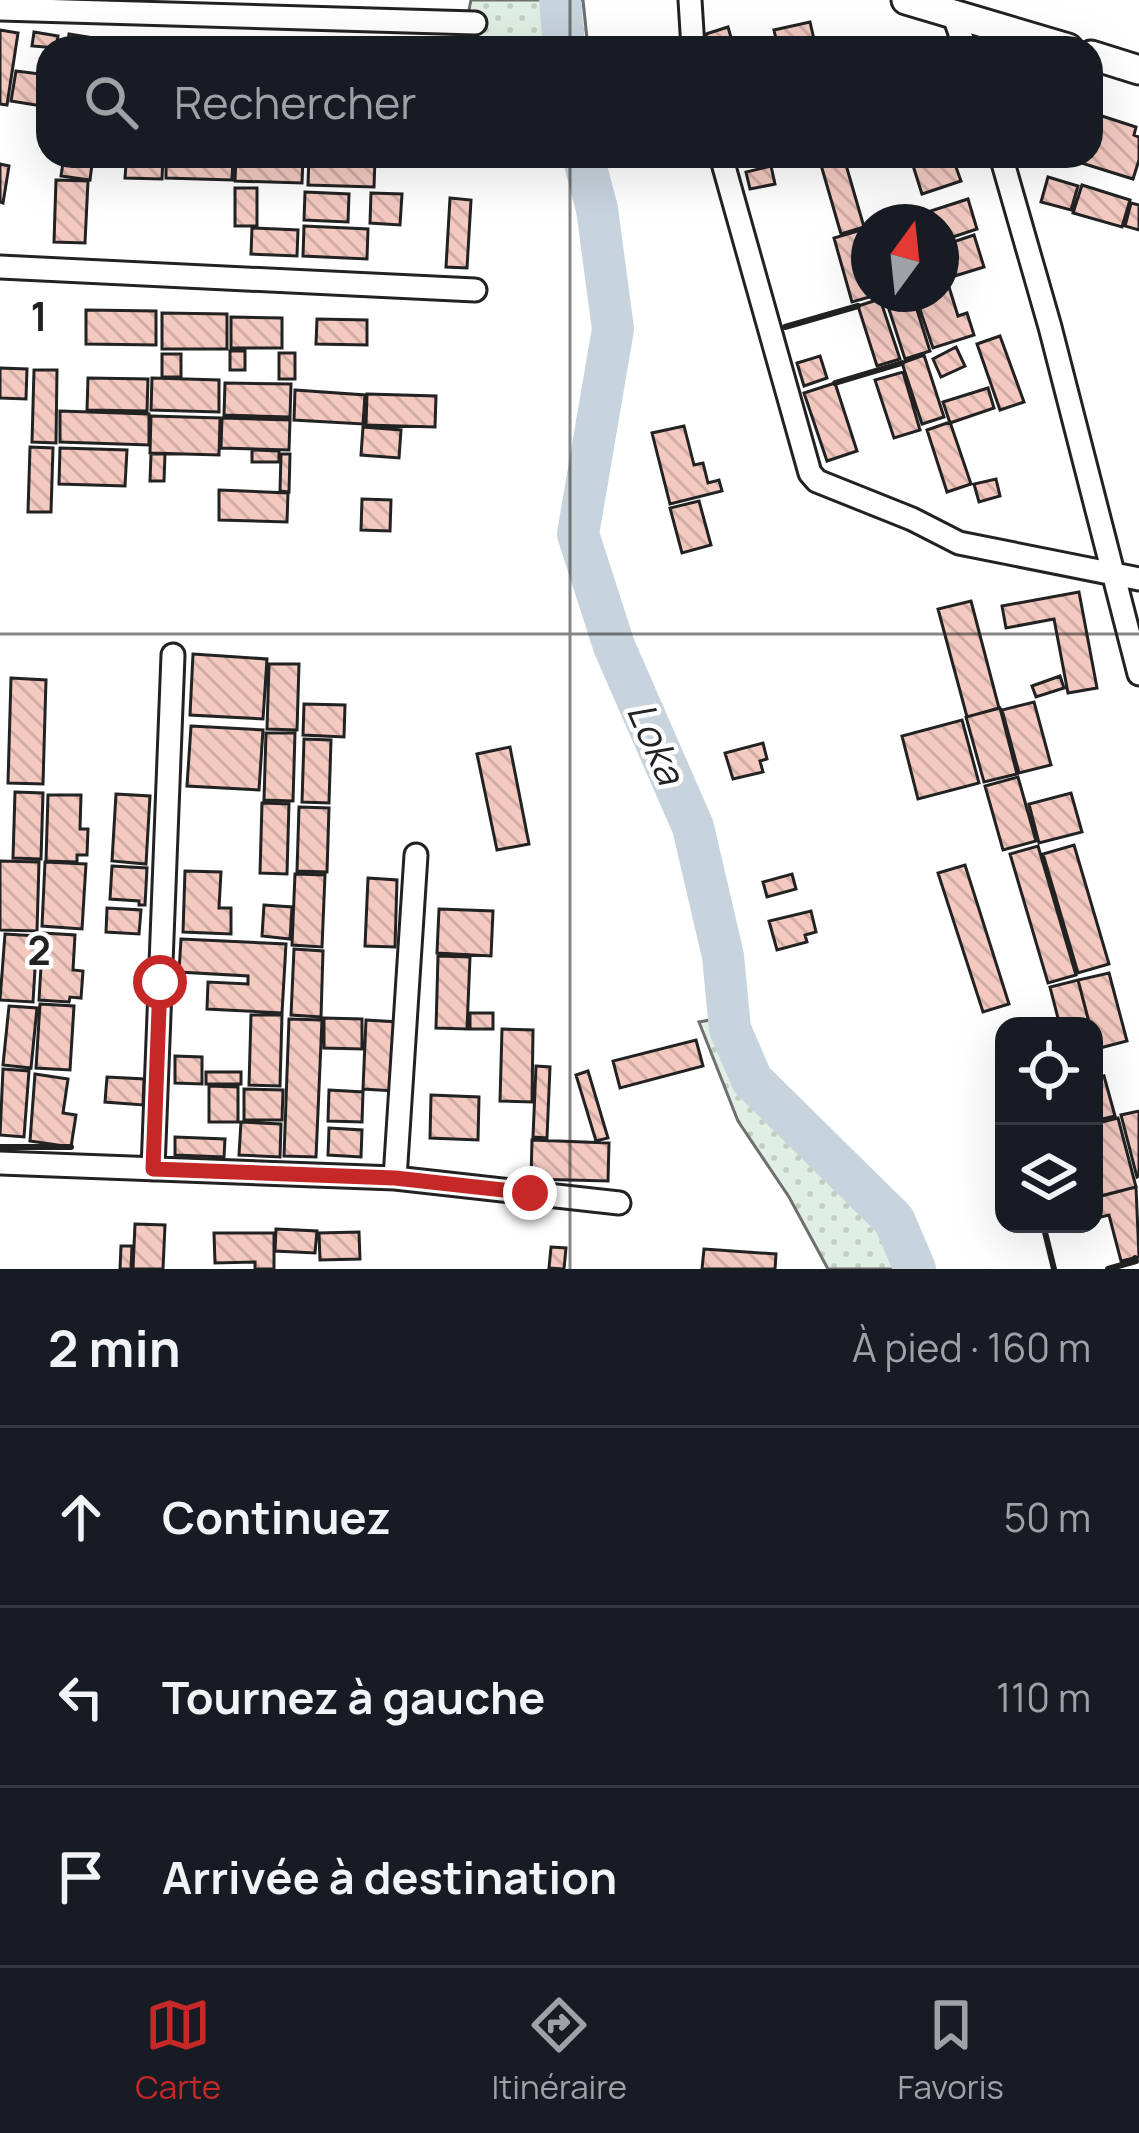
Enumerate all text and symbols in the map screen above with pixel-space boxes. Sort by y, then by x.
search box [36,36,1103,168]
icon: search [78,69,144,135]
text: Rechercher [174,71,417,133]
north arrow [851,204,959,312]
text: 1 [30,289,48,343]
water label: Loka [615,693,700,794]
text: 2 [27,923,51,977]
route start [133,955,187,1009]
map controls [995,1017,1103,1233]
button: locate [995,1017,1103,1125]
button: layers [995,1125,1103,1233]
route end [503,1166,557,1220]
text: 2 min [48,1313,181,1382]
text: À pied · 160 m [852,1320,1091,1374]
icon: ahead [48,1484,114,1550]
text: Continuez [162,1486,391,1548]
text: 50 m [1004,1490,1091,1544]
icon: left [48,1664,114,1730]
text: Tournez à gauche [162,1666,545,1728]
text: 110 m [996,1670,1091,1724]
icon: arrive [48,1844,114,1910]
text: Arrivée à destination [162,1846,617,1908]
tab: Carte [135,1992,221,2109]
tab: Itinéraire [491,1992,627,2109]
tab: Favoris [898,1992,1004,2109]

